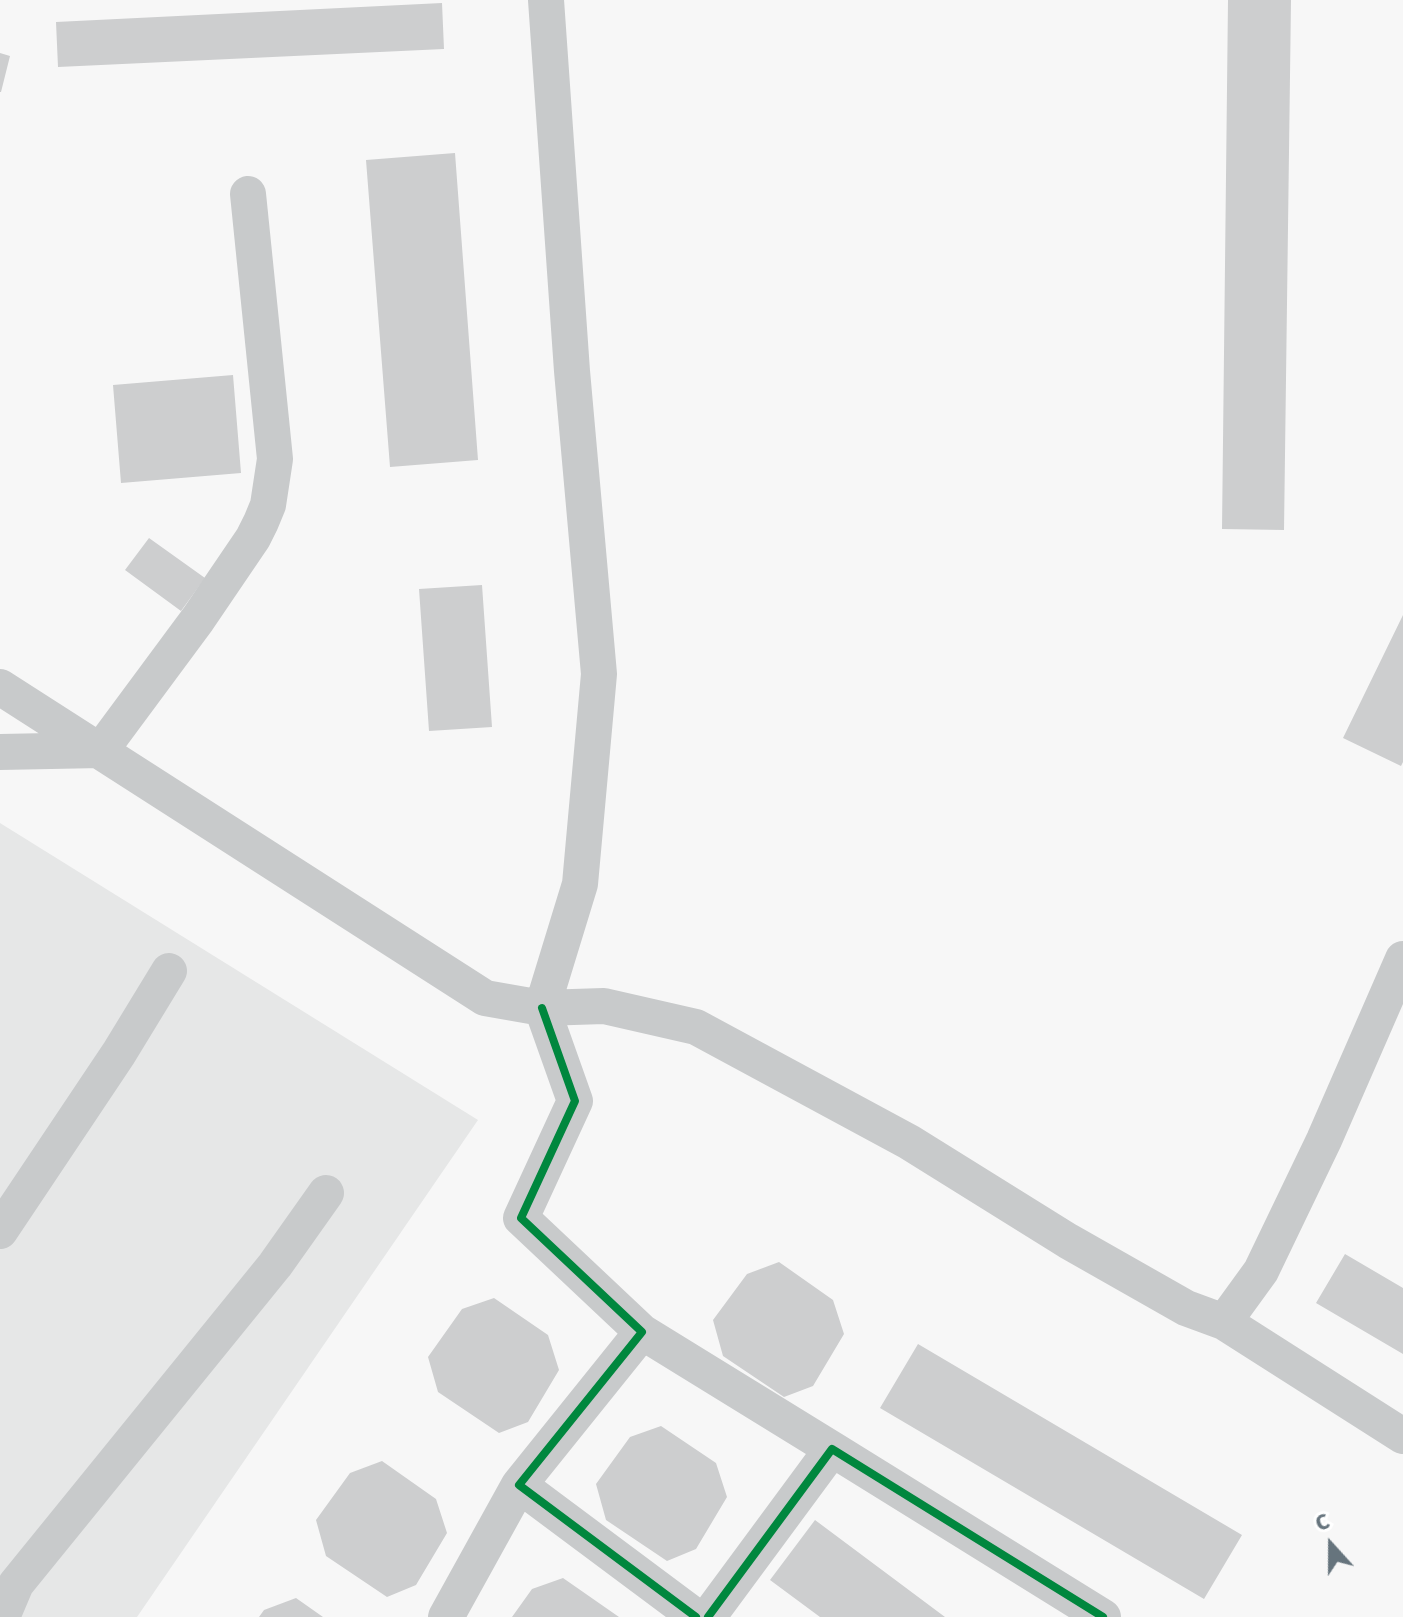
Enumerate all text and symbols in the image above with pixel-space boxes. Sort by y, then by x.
north arrow [1291,1505,1371,1585]
text: С [1311,1507,1333,1537]

